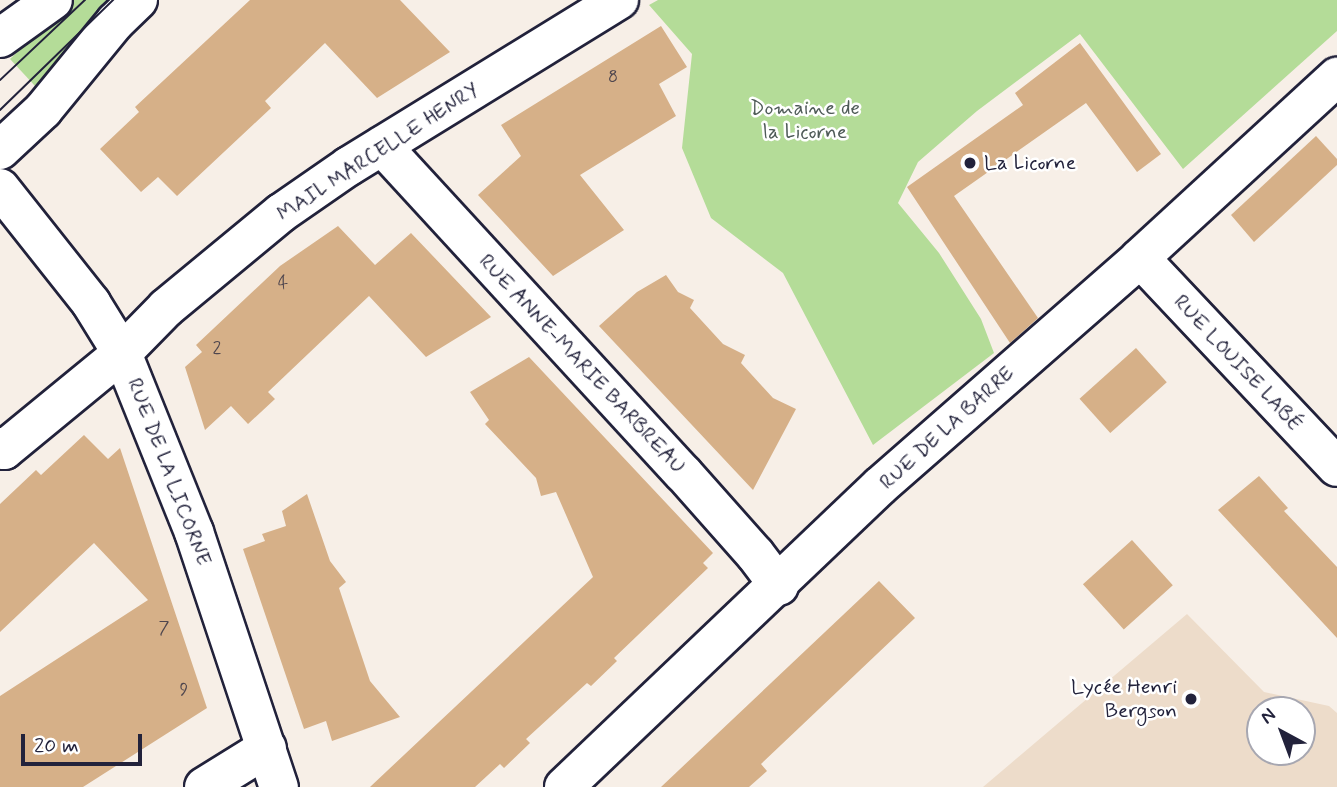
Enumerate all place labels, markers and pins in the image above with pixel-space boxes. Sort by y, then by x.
place label: La Licorne [984,150,1079,176]
marker: La Licorne [962,155,978,171]
place label: Lycée Henri Bergson [1070,674,1177,724]
marker: Lycée Henri Bergson [1183,691,1199,707]

